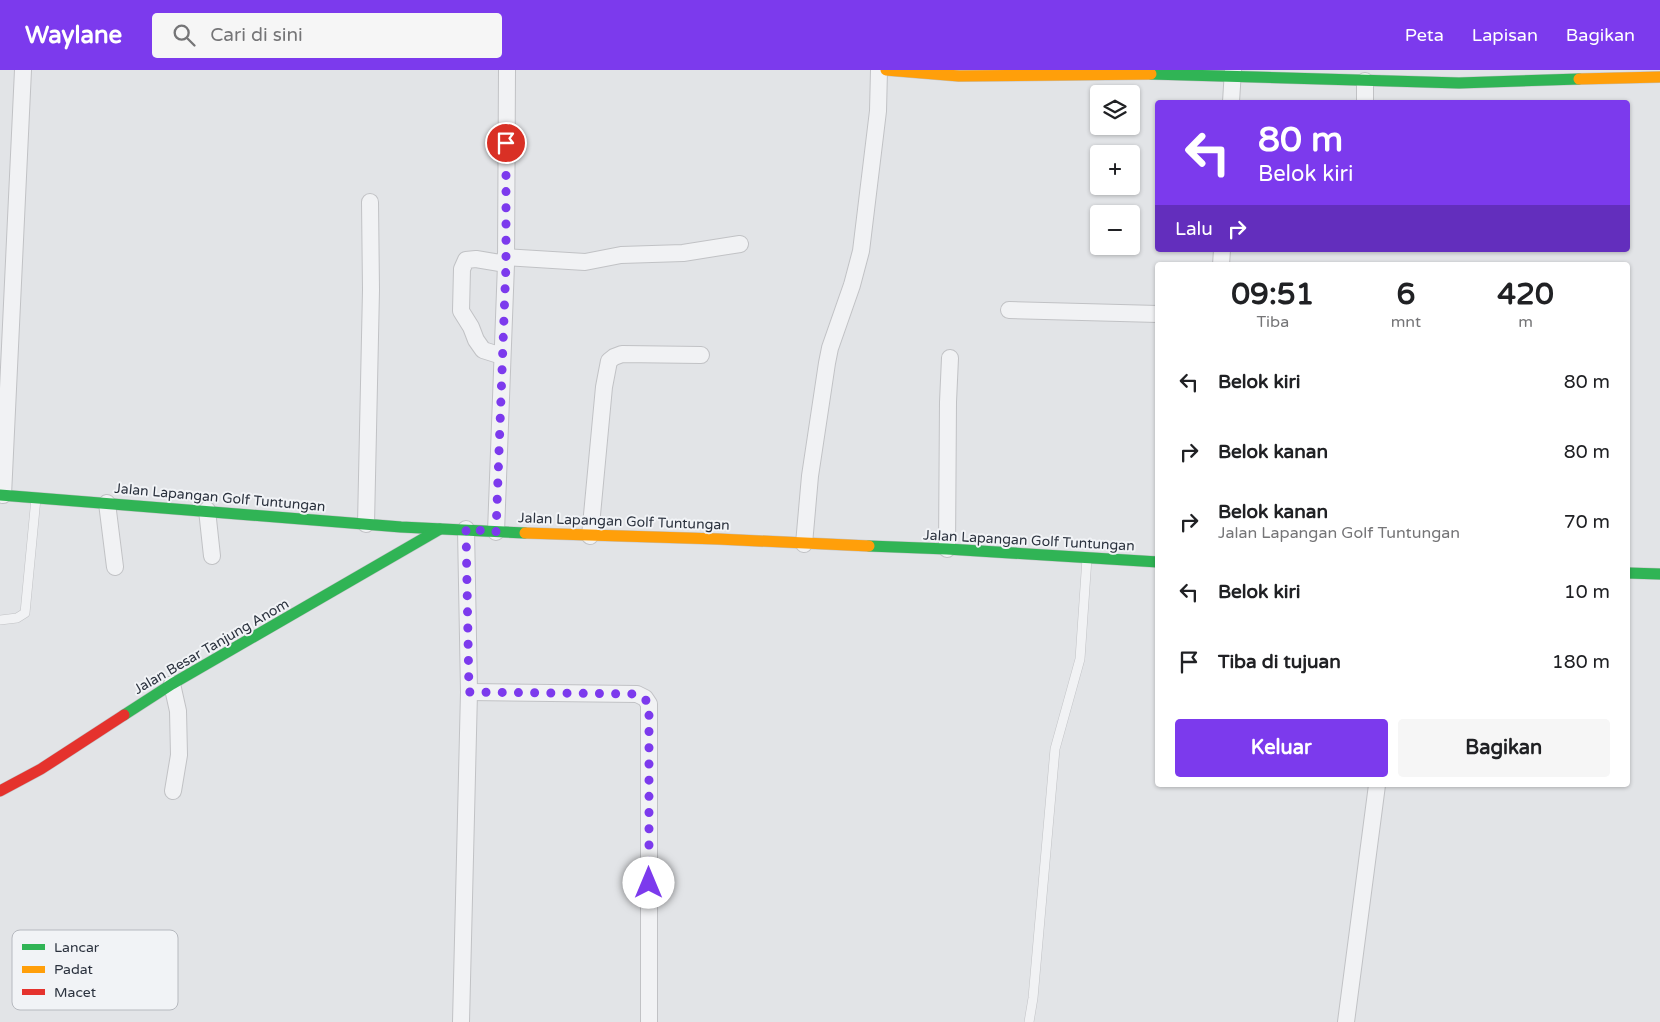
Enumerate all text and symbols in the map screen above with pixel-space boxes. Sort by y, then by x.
search box [152,13,502,58]
text: Waylane [25,21,122,50]
icon: search [170,21,198,49]
text: Cari di sini [210,24,303,46]
text: Peta [1405,24,1444,46]
text: Lapisan [1472,24,1538,46]
text: Bagikan [1566,24,1635,46]
map controls [1090,85,1140,255]
button: layers [1090,85,1140,135]
text: 80 m [1258,119,1343,161]
icon: left [1175,120,1240,185]
pin [485,122,527,164]
icon: arrive [492,129,520,157]
button: + [1090,145,1140,195]
text: Belok kiri [1258,161,1354,187]
button: − [1090,205,1140,255]
icon: right [1223,215,1251,243]
text: Lalu [1175,218,1213,240]
text: 09:51 [1231,276,1314,313]
text: 6 [1396,276,1415,313]
text: 420 [1497,276,1554,313]
text: Tiba [1256,312,1289,332]
text: mnt [1391,312,1421,332]
text: m [1518,312,1533,332]
icon: left [1175,368,1203,396]
text: Belok kiri [1218,371,1301,393]
text: 80 m [1564,371,1610,393]
icon: right [1175,438,1203,466]
text: Belok kanan [1218,441,1328,463]
text: 80 m [1564,441,1610,463]
street label: Jalan Lapangan Golf Tuntungan [114,480,326,515]
text: Belok kanan [1218,501,1328,523]
icon: right [1175,508,1203,536]
street label: Jalan Lapangan Golf Tuntungan [518,509,730,534]
text: 70 m [1564,511,1610,533]
text: Jalan Lapangan Golf Tuntungan [1218,523,1460,543]
street label: Jalan Lapangan Golf Tuntungan [923,526,1135,555]
icon: left [1175,578,1203,606]
text: Belok kiri [1218,581,1301,603]
text: 10 m [1564,581,1610,603]
street label: Jalan Besar Tanjung Anom [131,595,292,698]
icon: arrive [1175,648,1203,676]
text: Tiba di tujuan [1218,651,1341,673]
text: 180 m [1552,651,1610,673]
button: Keluar [1175,719,1388,777]
button: Bagikan [1398,719,1610,777]
position arrow [622,856,674,908]
legend [12,930,178,1010]
text: Lancar [54,939,100,956]
text: Padat [54,961,93,978]
text: Macet [54,984,97,1001]

